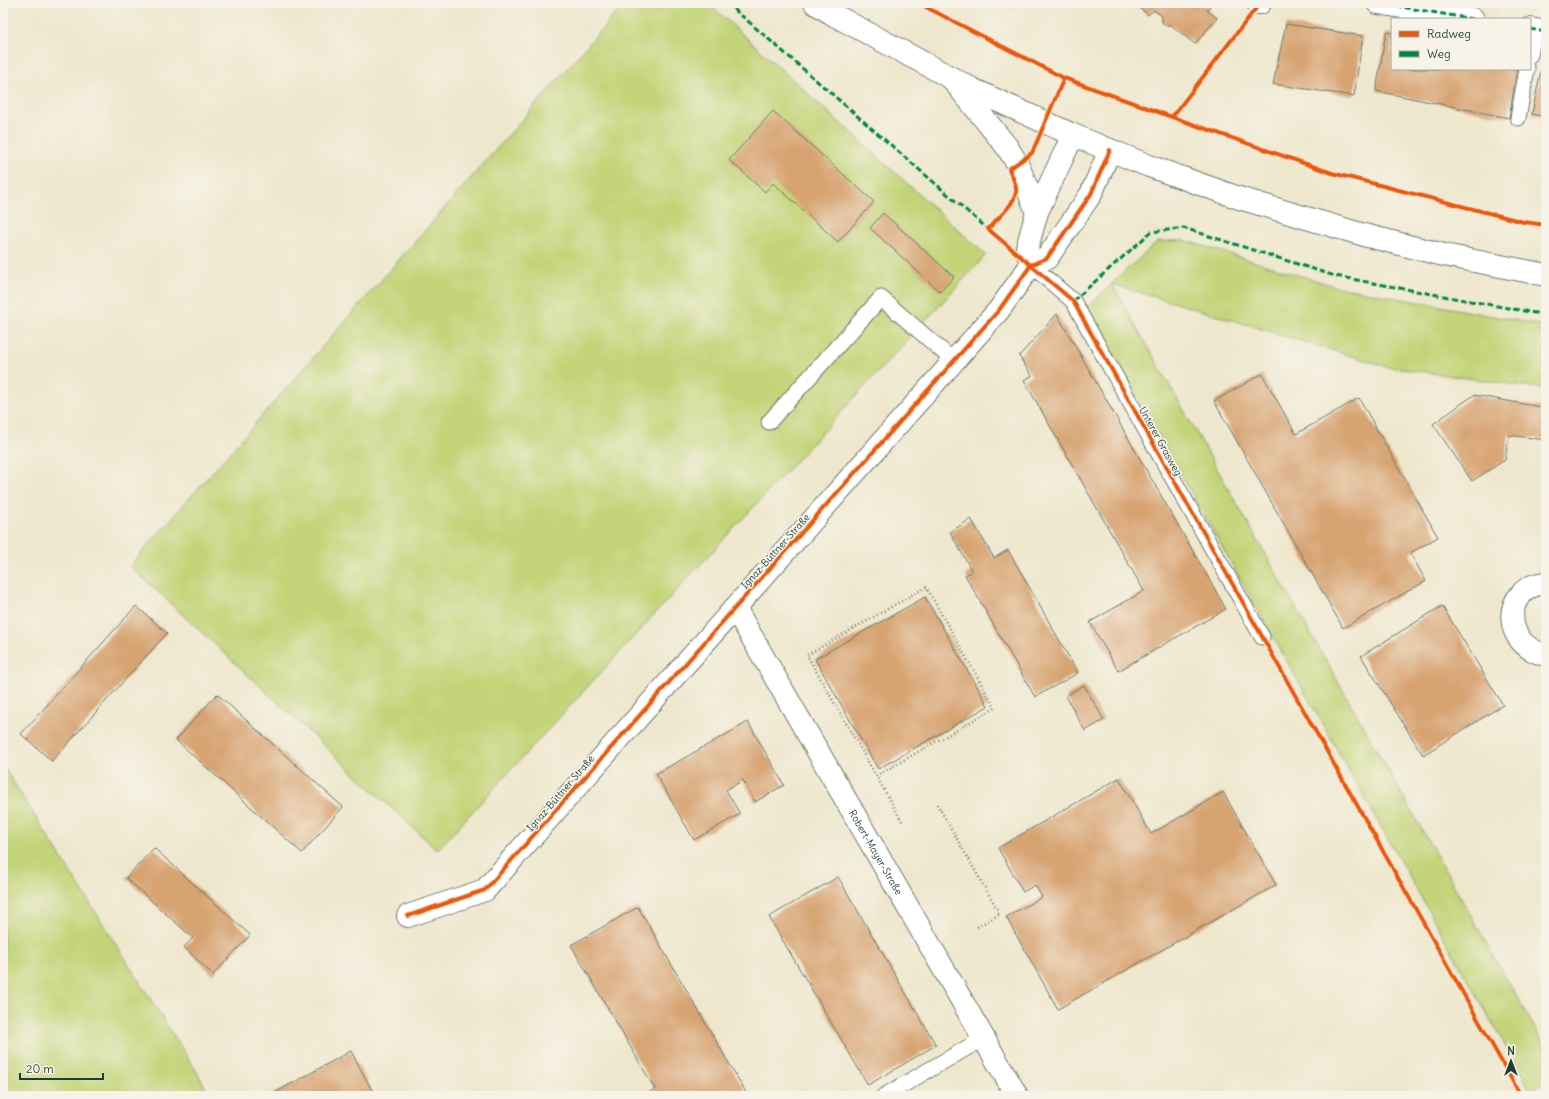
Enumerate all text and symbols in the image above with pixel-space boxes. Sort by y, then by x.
legend [1391,18,1531,70]
text: Radweg [1427,26,1471,41]
text: Weg [1427,46,1451,61]
street label: Unterer Grasweg [1136,404,1185,478]
street label: Ignaz-Büttner-Straße [738,511,813,592]
street label: Ignaz-Büttner-Straße [524,752,597,834]
street label: Robert-Mayer-Straße [846,808,905,897]
north arrow [1491,1041,1531,1081]
text: N [1507,1044,1515,1058]
scale bar [20,1055,103,1081]
text: 20 m [26,1061,54,1076]

